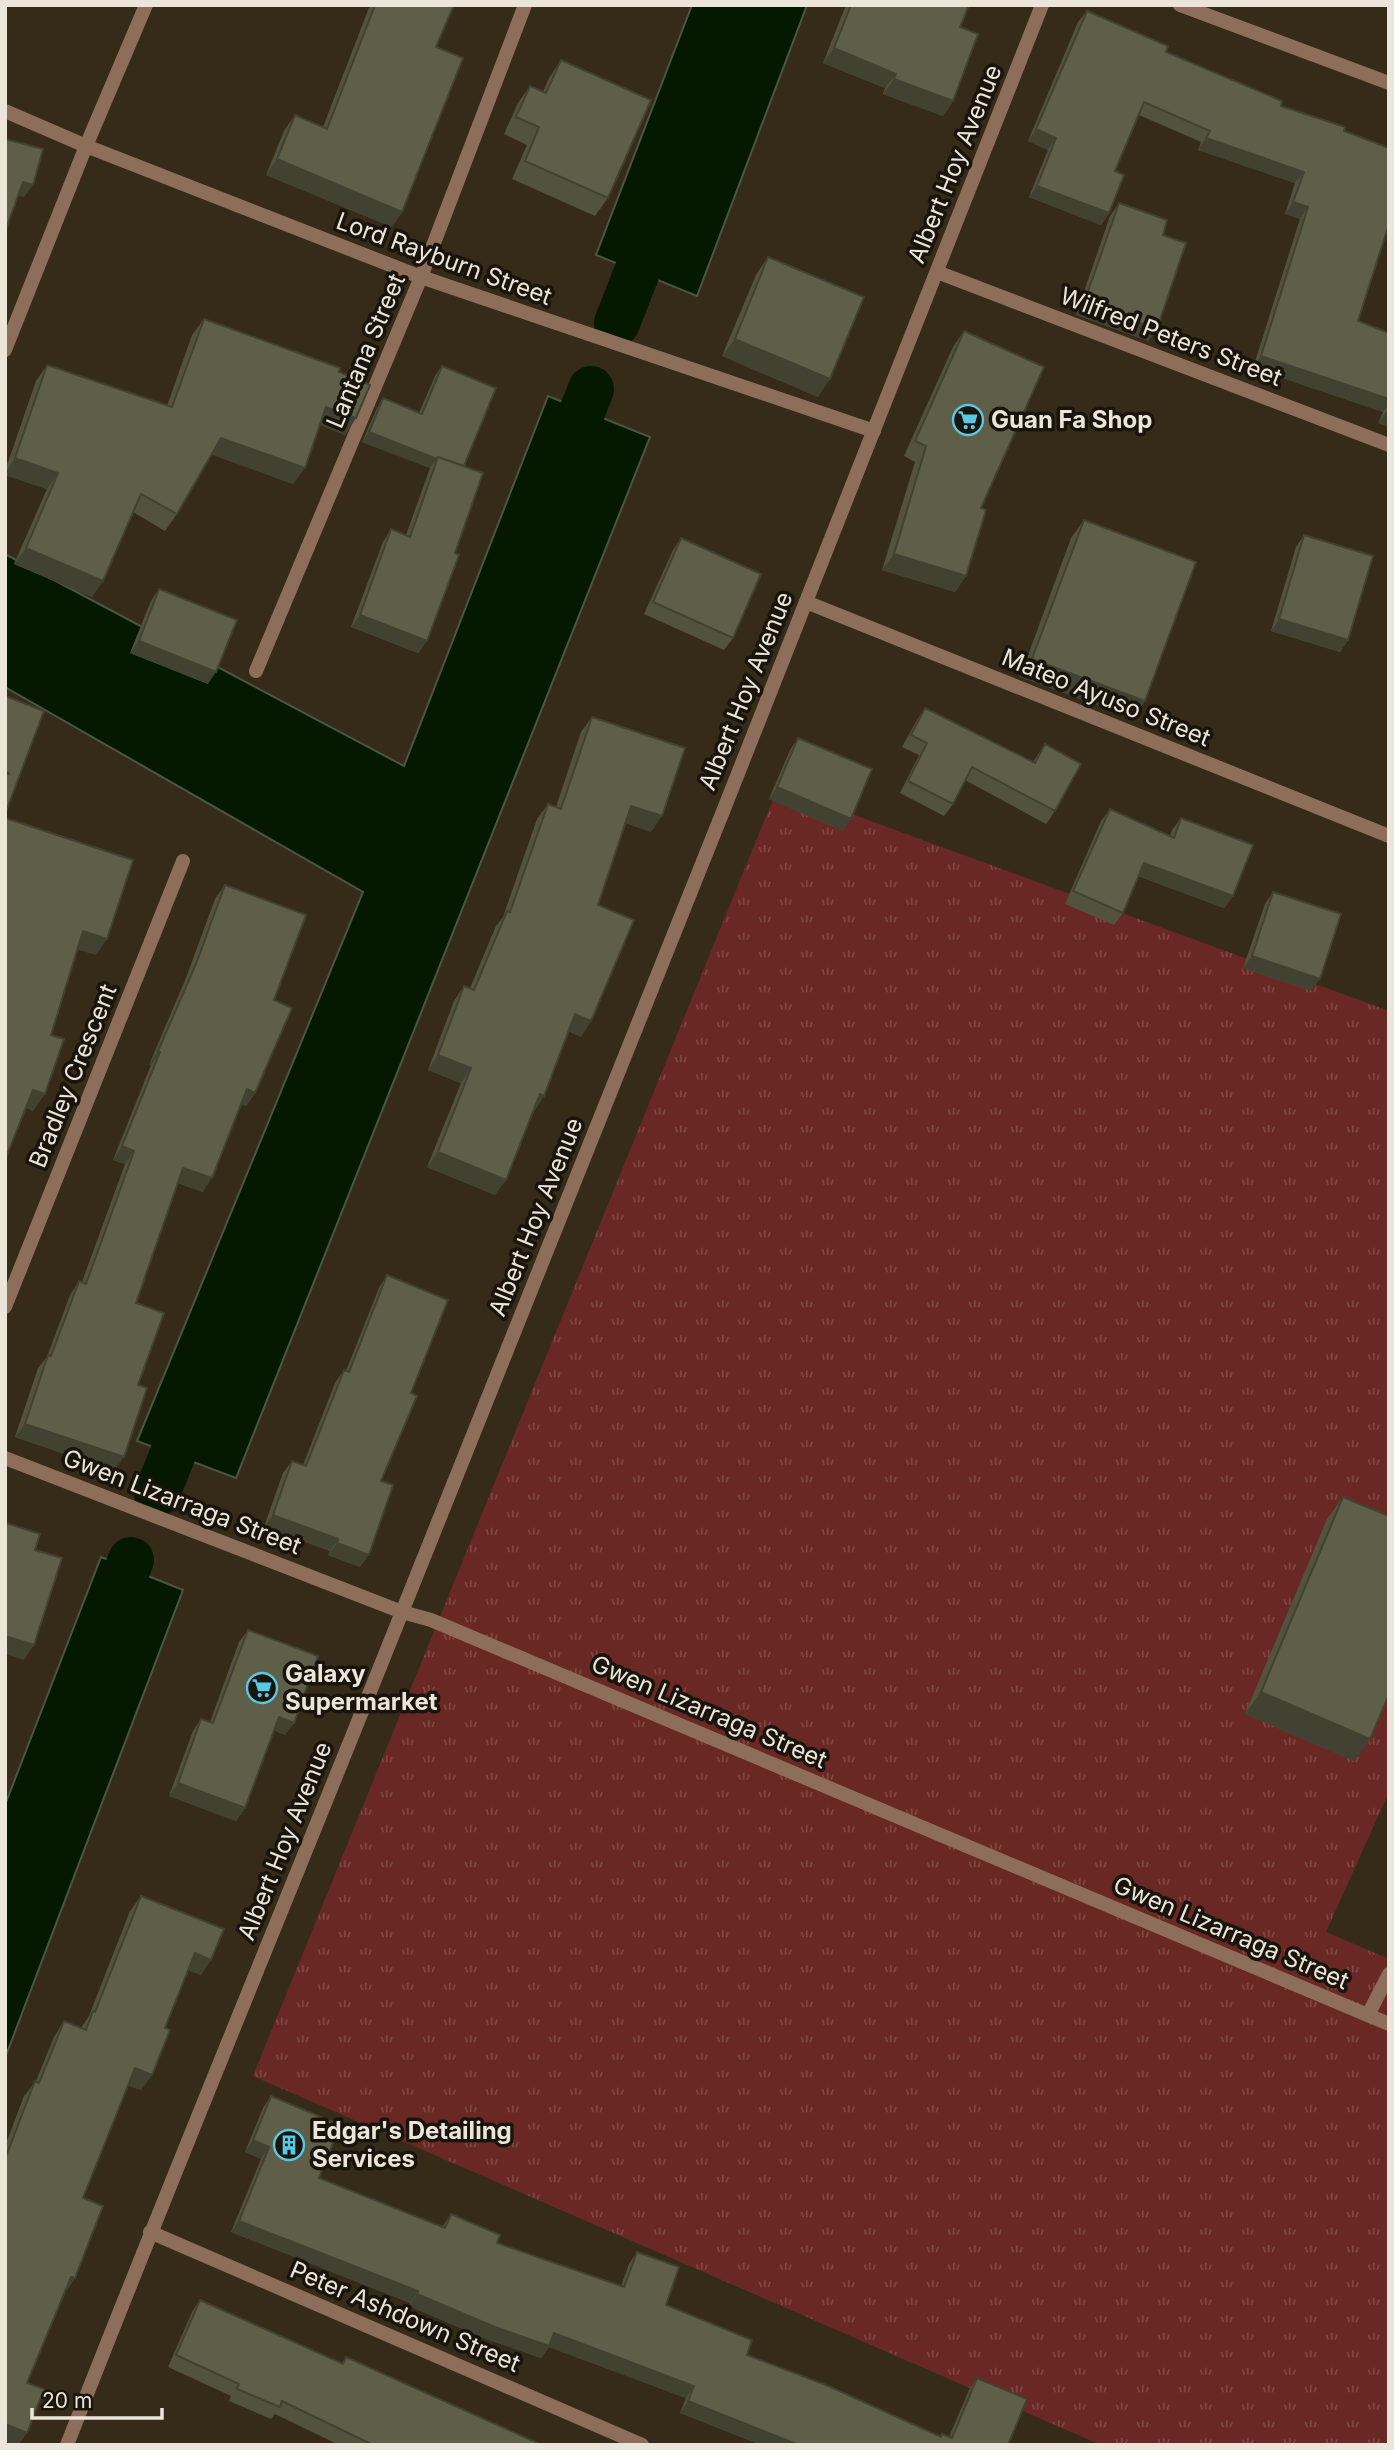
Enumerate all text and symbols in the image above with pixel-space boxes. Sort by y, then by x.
street label: Albert Hoy Avenue [902,60,1008,267]
street label: Lord Rayburn Street [333,206,556,311]
street label: Lantana Street [320,269,411,432]
street label: Wilfred Peters Street [1056,281,1286,392]
supermarket icon: Guan Fa Shop [951,403,985,437]
place label: Guan Fa Shop [991,405,1152,434]
street label: Albert Hoy Avenue [693,587,799,794]
street label: Mateo Ayuso Street [998,643,1215,753]
street label: Bradley Crescent [23,980,123,1172]
street label: Albert Hoy Avenue [483,1113,589,1320]
street label: Gwen Lizarraga Street [59,1443,305,1560]
street label: Gwen Lizarraga Street [587,1649,831,1774]
place label: Galaxy Supermarket [285,1659,438,1716]
supermarket icon: Galaxy Supermarket [245,1671,279,1705]
street label: Albert Hoy Avenue [232,1737,338,1944]
street label: Gwen Lizarraga Street [1109,1870,1353,1995]
place label: Edgar's Detailing Services [312,2116,512,2173]
building icon: Edgar's Detailing Services [272,2128,306,2162]
street label: Peter Ashdown Street [286,2255,525,2378]
scale bar [32,2376,161,2420]
text: 20 m [42,2388,92,2413]

